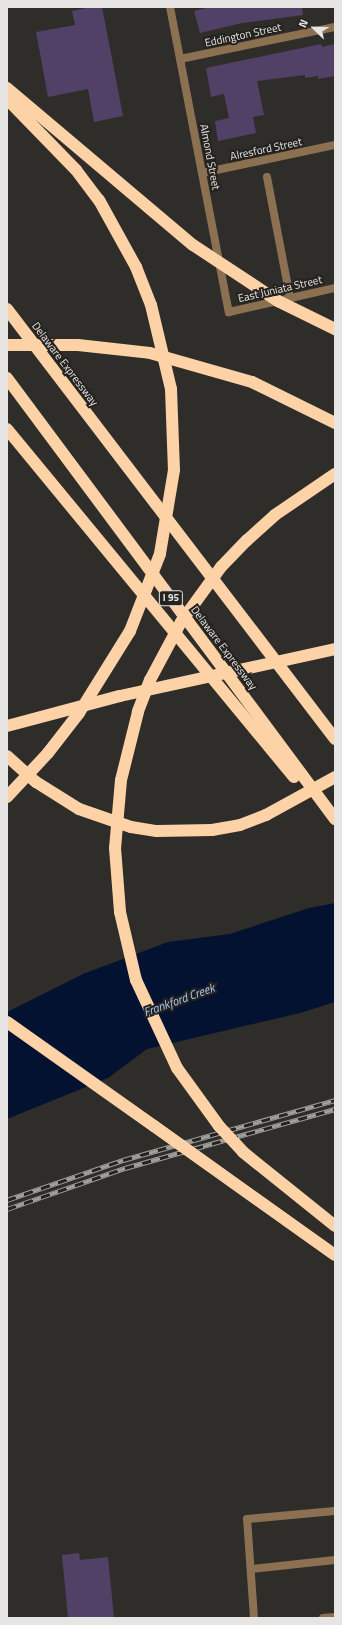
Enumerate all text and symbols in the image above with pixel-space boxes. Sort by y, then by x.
north arrow [294,8,334,48]
text: N [294,17,312,30]
street label: Eddington Street [204,20,282,50]
street label: Almond Street [197,123,223,191]
street label: Alresford Street [229,135,303,163]
street label: East Juniata Street [237,273,323,305]
street label: Delaware Expressway [29,319,101,409]
road number: I 95 [158,590,184,606]
street label: Delaware Expressway [188,603,260,693]
water label: Frankford Creek [142,980,216,1020]

